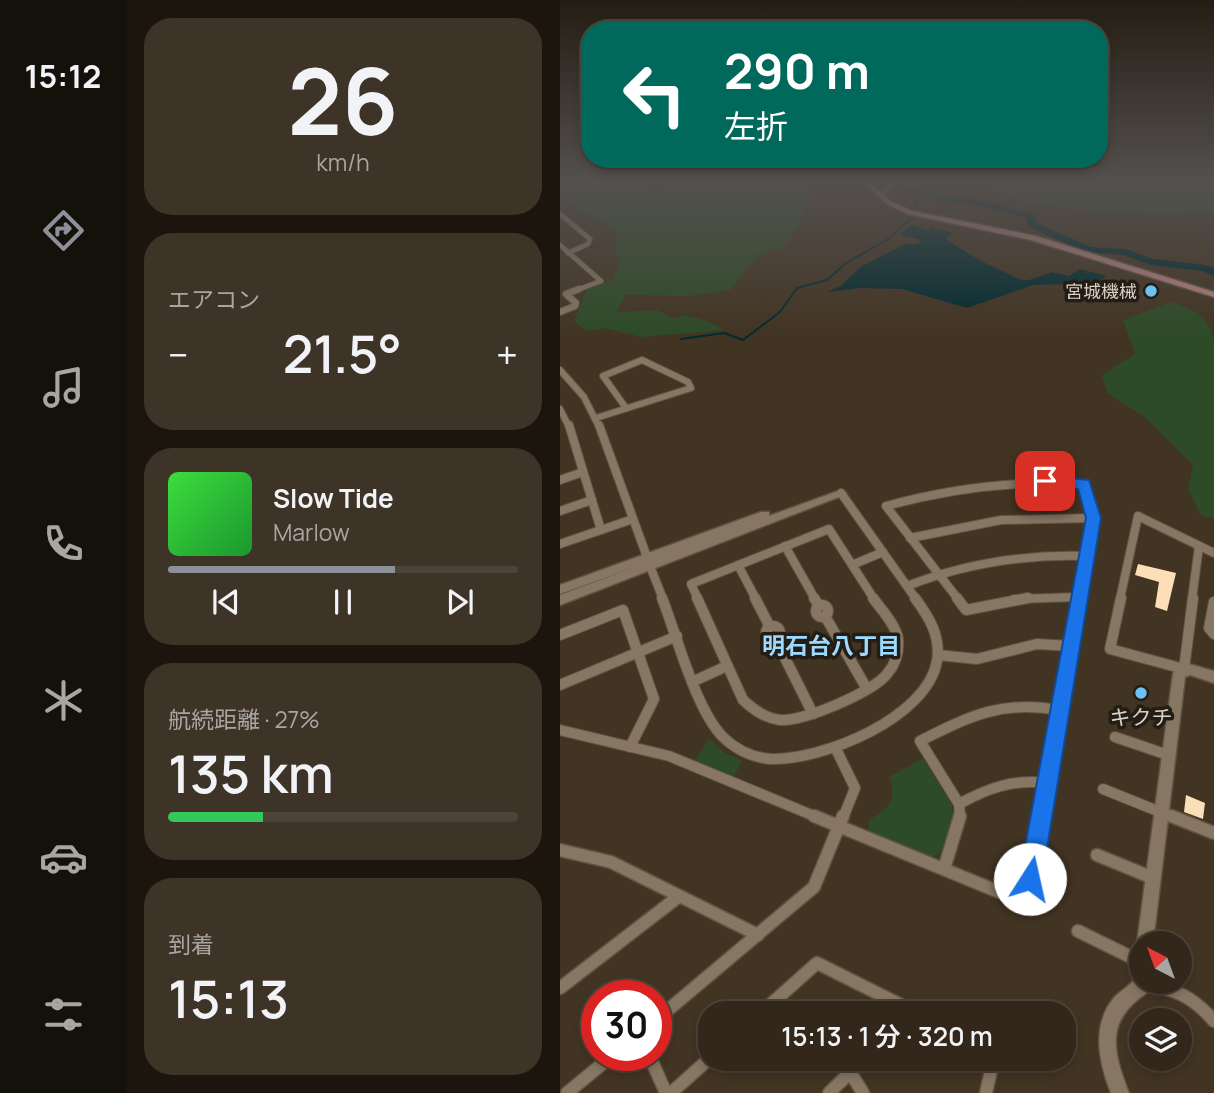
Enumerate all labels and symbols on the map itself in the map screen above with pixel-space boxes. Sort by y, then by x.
place label: 宮城機械 [1065,279,1137,303]
marker: 宮城機械 [1143,283,1159,299]
pin [1015,451,1075,511]
district label: 明石台八丁目 [762,629,900,661]
marker: キクチ [1133,685,1149,701]
place label: キクチ [1110,703,1173,731]
position arrow [993,842,1067,916]
north arrow [1129,931,1192,994]
speed limit sign: 30 [581,980,672,1071]

